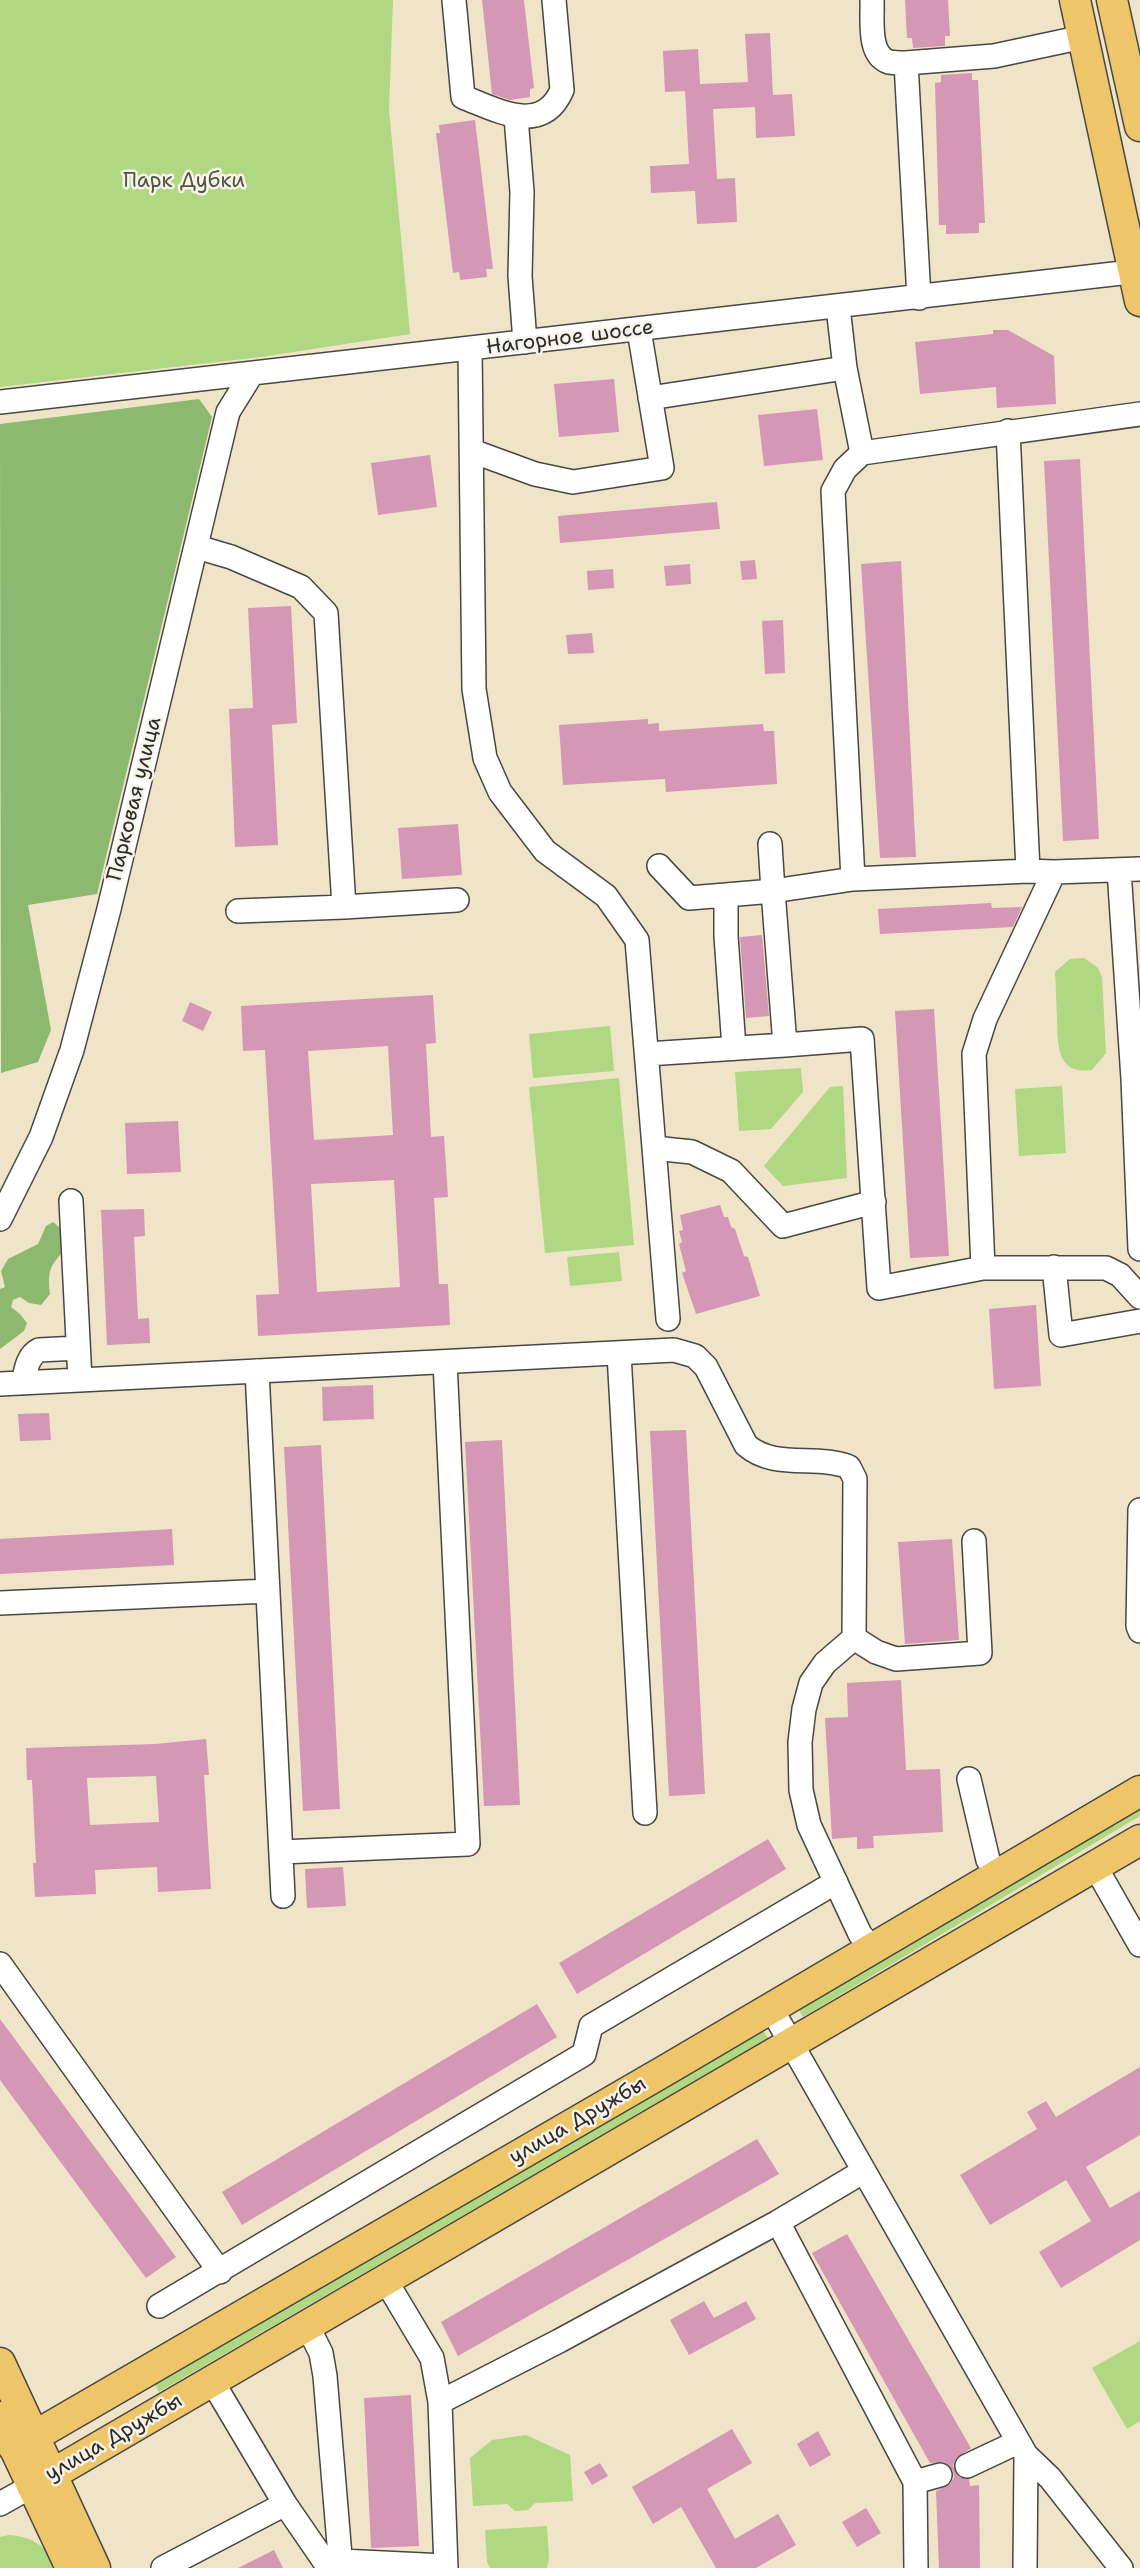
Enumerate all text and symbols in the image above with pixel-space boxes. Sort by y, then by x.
park label: Парк Дубки [123,169,245,195]
street label: Нагорное шоссе [485,315,655,361]
street label: Парковая улица [102,714,168,884]
street label: улица Дружбы [505,2072,651,2170]
street label: улица Дружбы [41,2389,187,2487]

